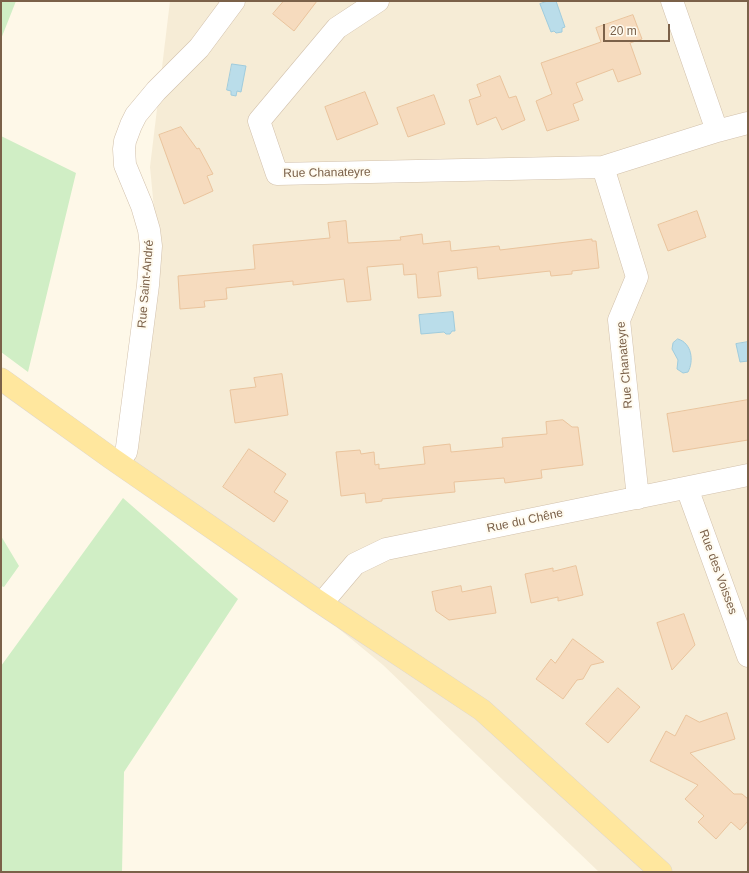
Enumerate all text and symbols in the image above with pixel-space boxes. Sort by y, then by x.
scale bar [605,16,672,42]
text: 20 m [610,24,637,38]
street label: Rue Chanateyre [283,165,371,181]
street label: Rue Saint-André [135,239,157,329]
street label: Rue Chanateyre [614,321,636,409]
street label: Rue du Chêne [486,506,564,536]
street label: Rue des Voisses [696,528,740,616]

